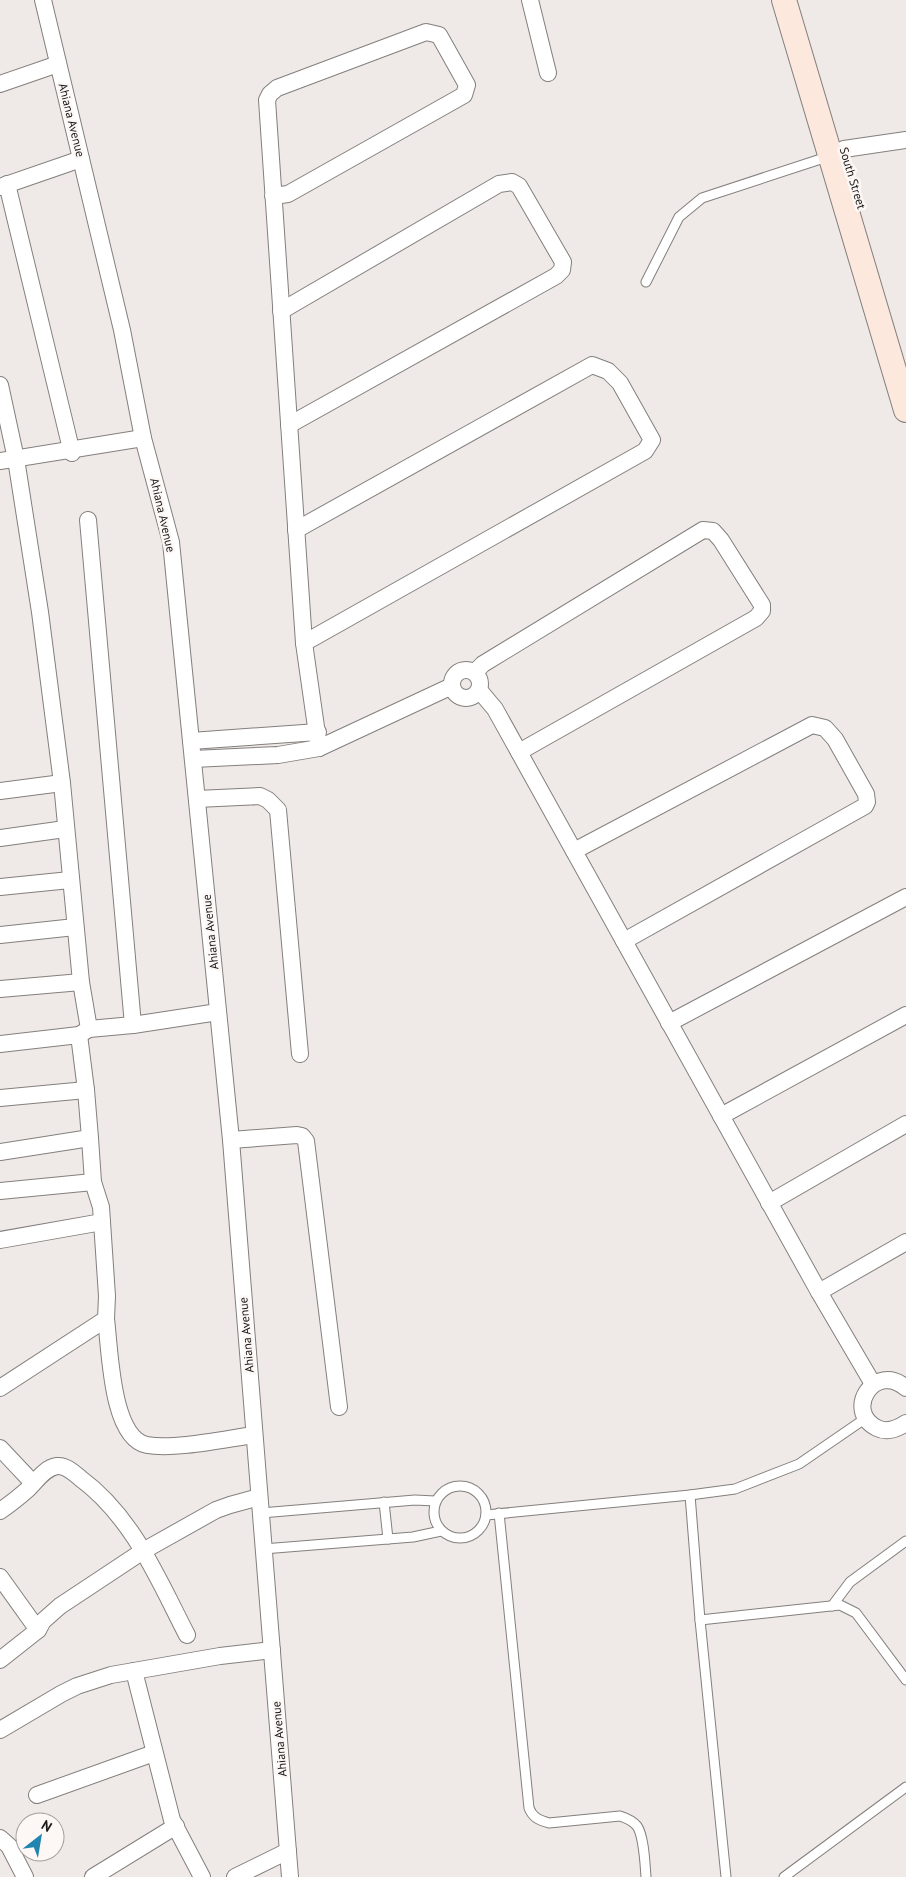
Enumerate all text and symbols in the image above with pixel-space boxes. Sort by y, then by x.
street label: Ahiana Avenue [56,82,88,158]
street label: South Street [837,145,869,211]
street label: Ahiana Avenue [147,476,179,554]
street label: Ahiana Avenue [199,894,221,970]
street label: Ahiana Avenue [235,1297,257,1373]
street label: Ahiana Avenue [268,1701,290,1777]
north arrow [15,1812,65,1862]
text: N [38,1816,55,1836]

